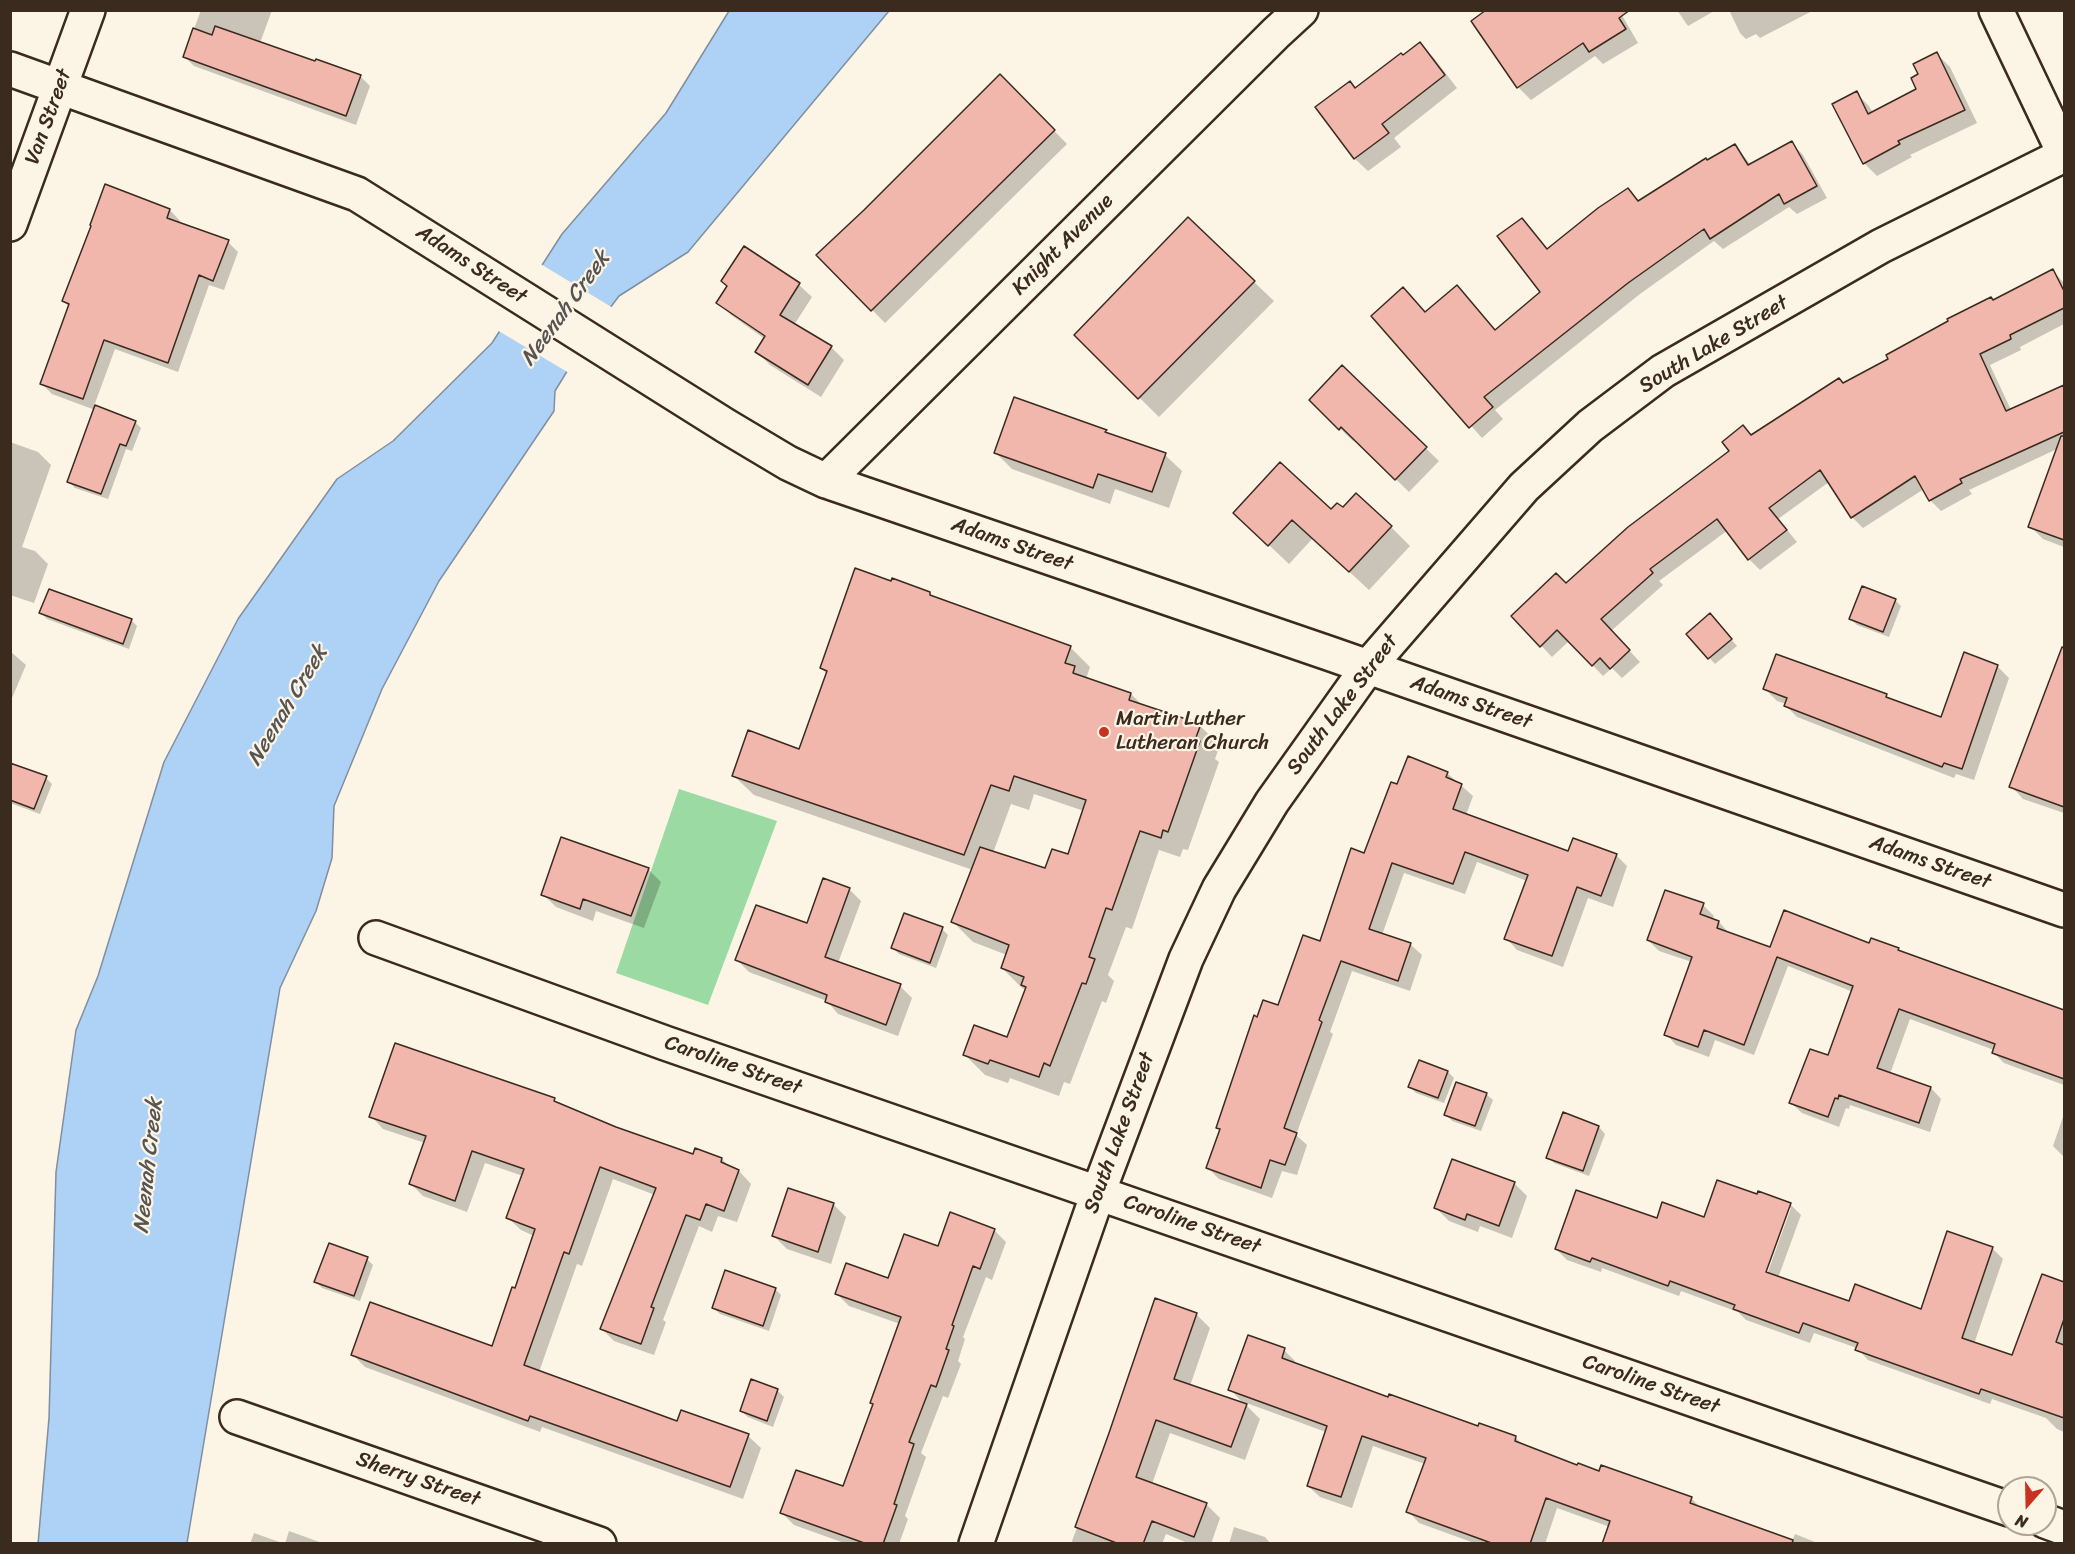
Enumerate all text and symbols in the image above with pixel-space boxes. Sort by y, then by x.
street label: Van Street [20,66,78,168]
street label: Knight Avenue [1007,189,1119,301]
street label: Adams Street [411,220,531,310]
water label: Neenah Creek [516,247,616,371]
street label: South Lake Street [1635,291,1793,399]
street label: Adams Street [948,512,1076,578]
street label: South Lake Street [1282,630,1404,780]
water label: Neenah Creek [242,641,334,771]
street label: Adams Street [1407,670,1535,736]
place label: Martin Luther Lutheran Church [1116,707,1269,757]
marker: Martin Luther Lutheran Church [1097,725,1111,739]
street label: Adams Street [1866,830,1994,896]
street label: Caroline Street [661,1031,805,1101]
street label: South Lake Street [1079,1049,1161,1217]
water label: Neenah Creek [129,1097,169,1235]
street label: Caroline Street [1120,1190,1264,1260]
street label: Caroline Street [1579,1350,1723,1420]
street label: Sherry Street [353,1447,483,1513]
north arrow [1997,1476,2057,1536]
text: N [2011,1506,2032,1537]

